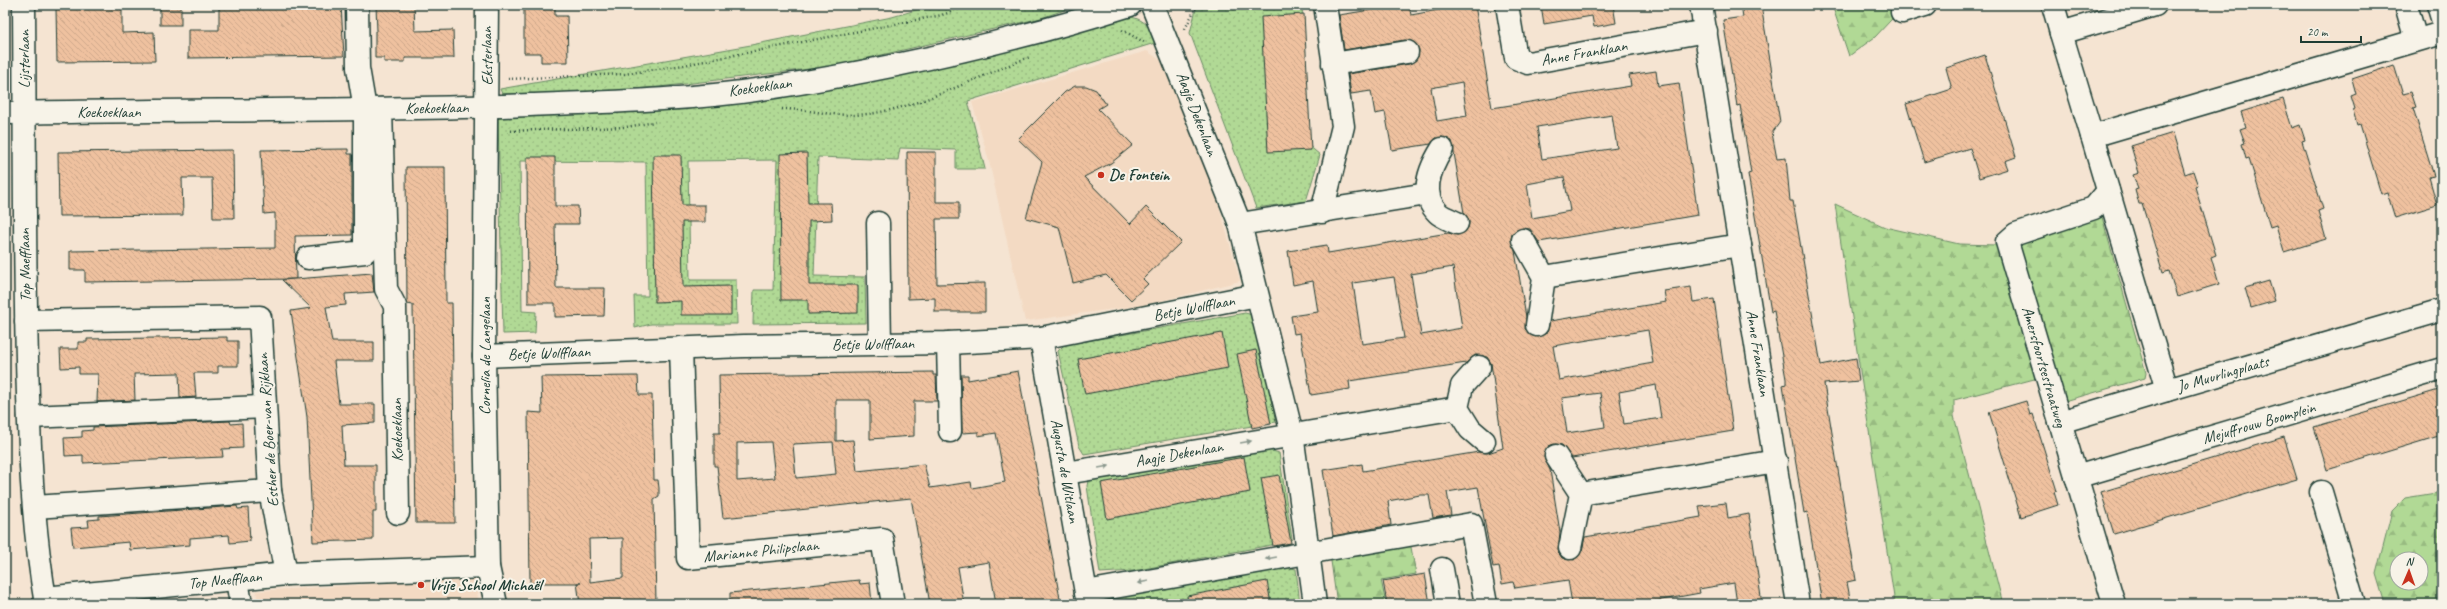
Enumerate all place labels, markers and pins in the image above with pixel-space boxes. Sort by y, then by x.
place label: De Fontein [1109,165,1171,185]
marker: De Fontein [1096,170,1106,180]
place label: Vrije School Michaël [429,575,544,595]
marker: Vrije School Michaël [416,580,426,590]

